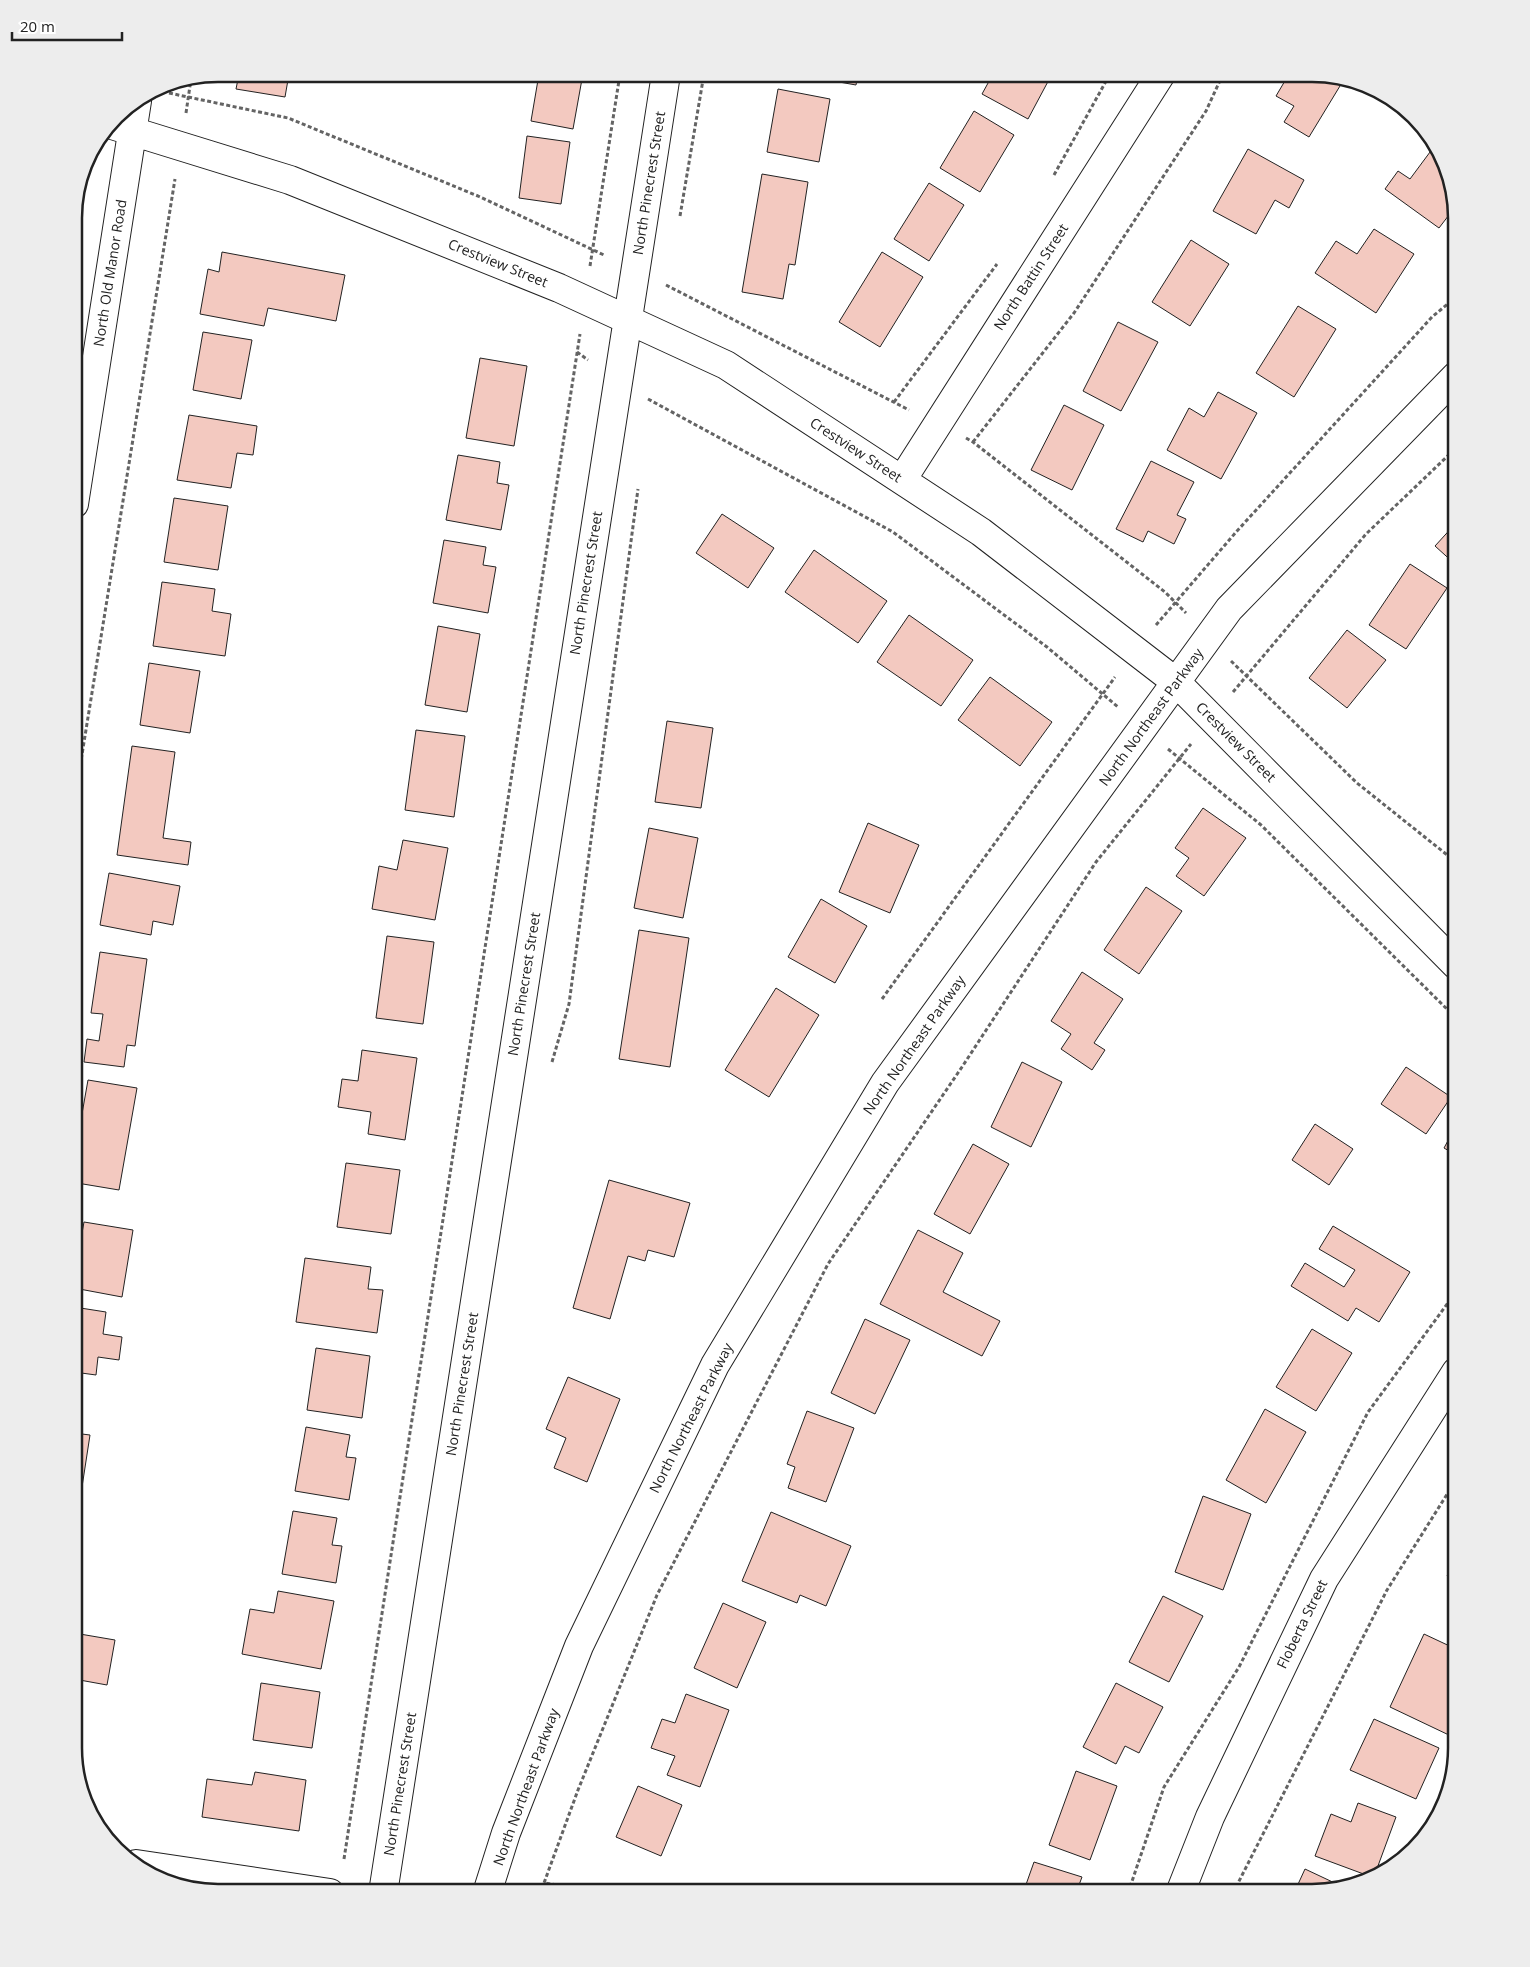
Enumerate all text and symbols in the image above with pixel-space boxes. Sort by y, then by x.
scale bar [12,10,122,42]
text: 20 m [20,16,55,36]
street label: North Pinecrest Street [628,110,669,256]
street label: North Old Manor Road [88,198,131,348]
street label: North Battin Street [989,220,1072,334]
street label: Crestview Street [445,234,551,291]
street label: Crestview Street [807,413,906,486]
street label: North Pinecrest Street [565,510,606,656]
street label: North Northeast Parkway [1094,643,1208,789]
street label: Crestview Street [1192,697,1281,786]
street label: North Pinecrest Street [503,911,544,1057]
street label: North Northeast Parkway [858,970,970,1118]
street label: North Pinecrest Street [441,1311,482,1457]
street label: North Northeast Parkway [644,1339,737,1496]
street label: Floberta Street [1272,1576,1331,1671]
street label: North Northeast Parkway [488,1705,563,1868]
street label: North Pinecrest Street [379,1711,420,1857]

